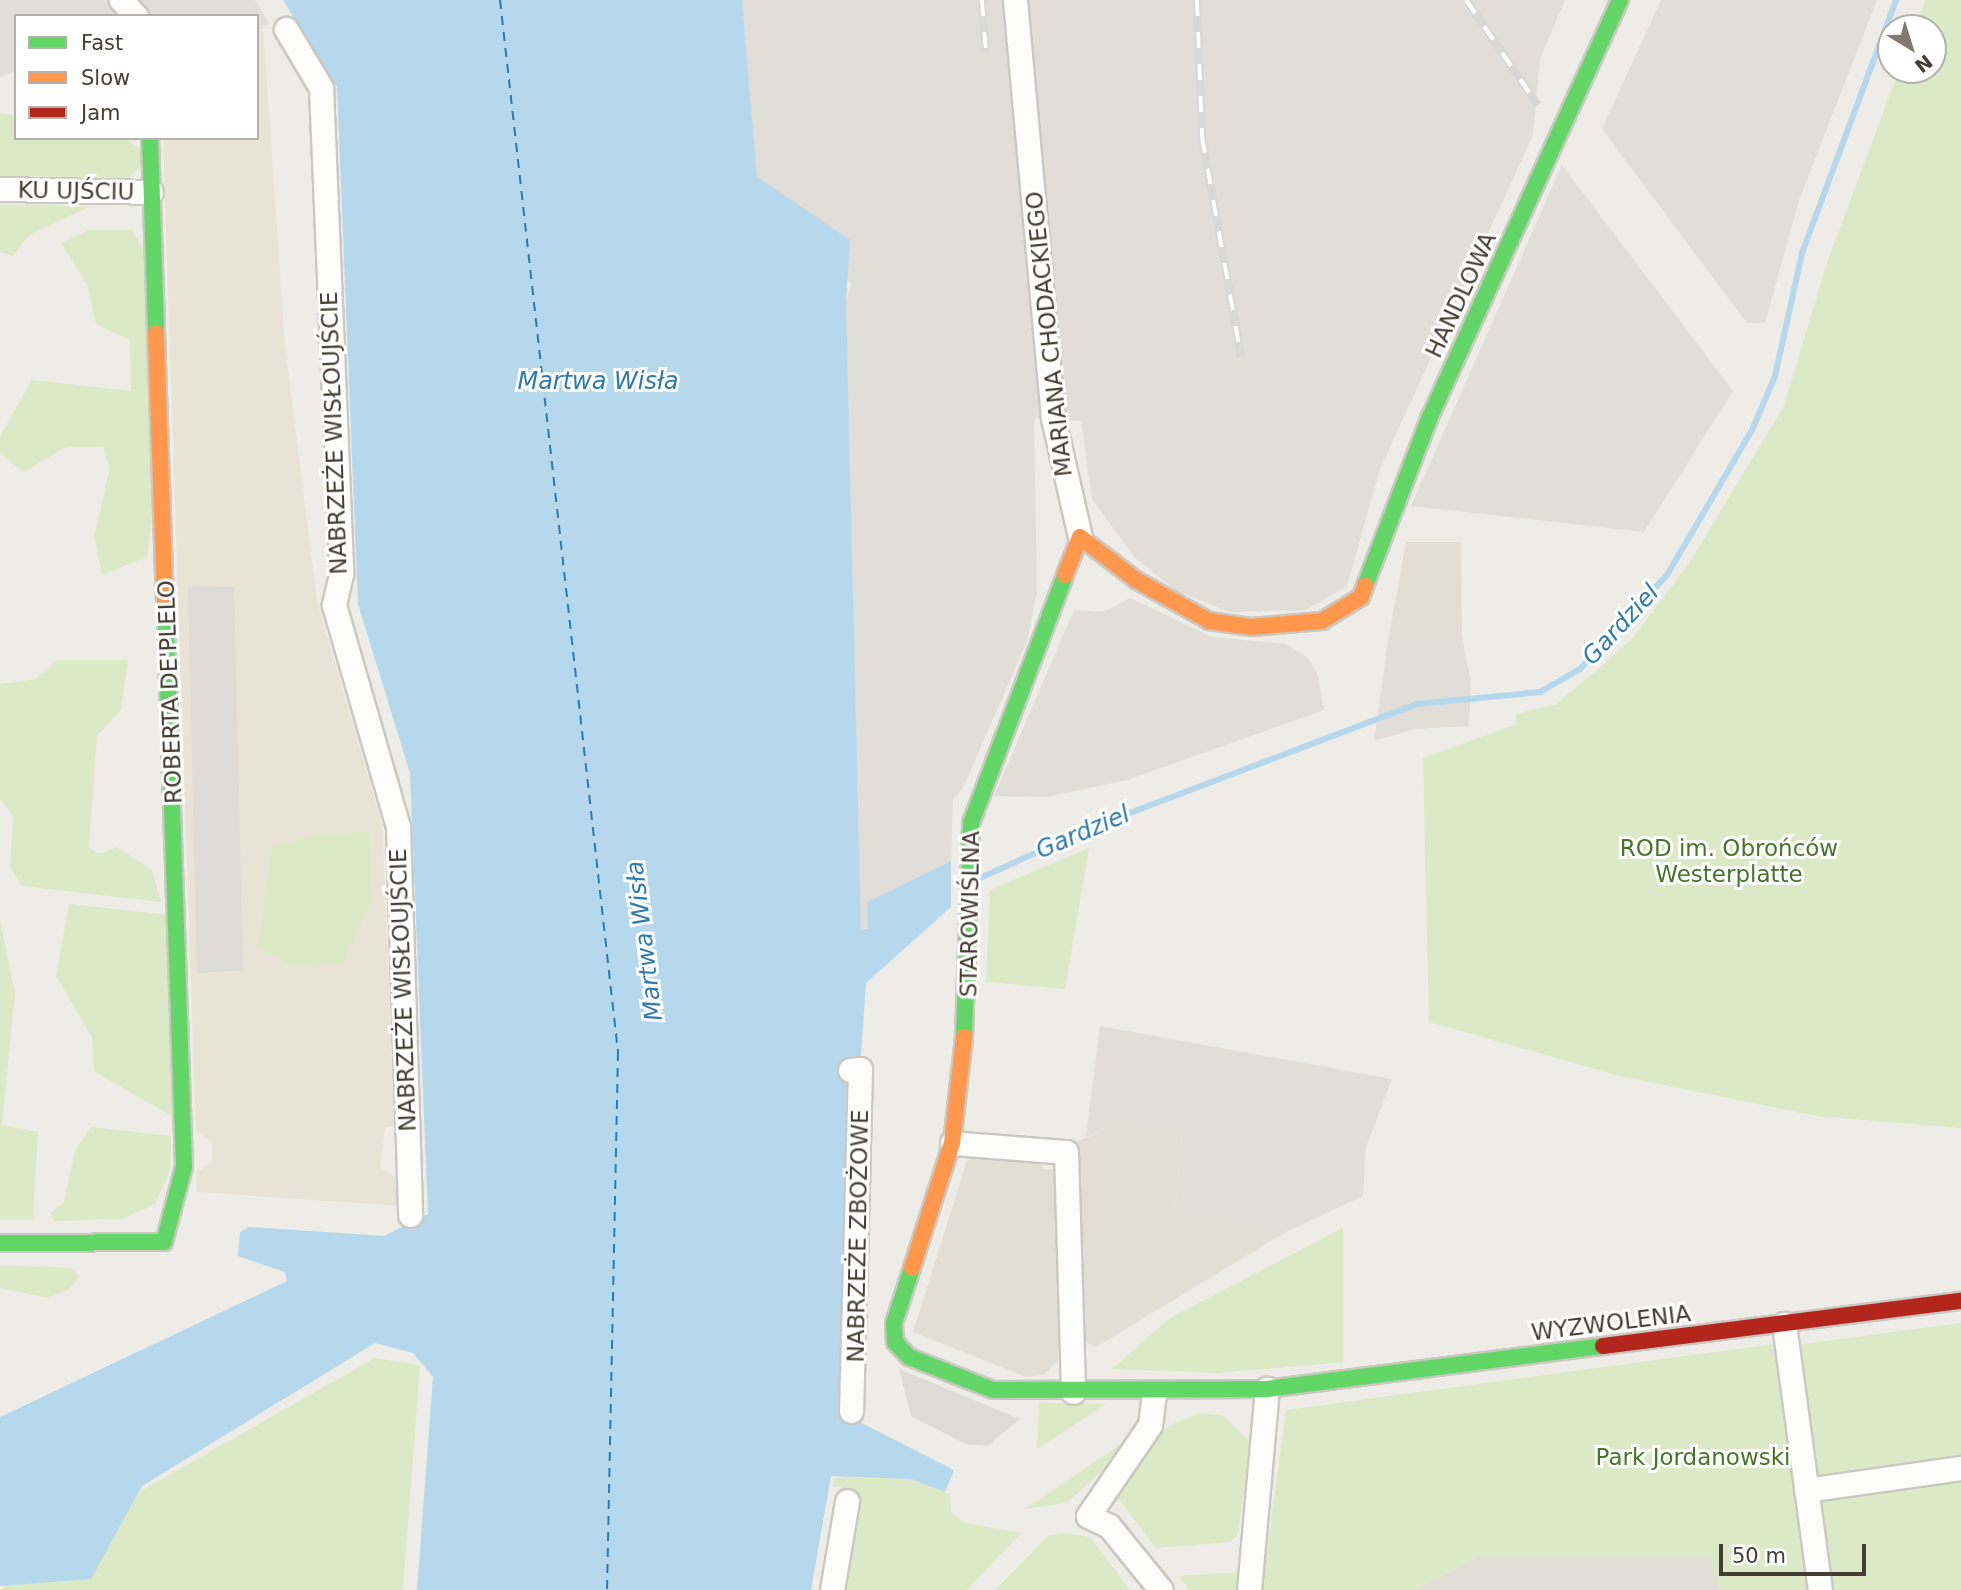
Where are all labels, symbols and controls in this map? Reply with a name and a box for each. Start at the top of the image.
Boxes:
legend [14,14,259,140]
north arrow [1877,14,1947,84]
text: Fast [81,31,123,55]
text: N [1911,50,1937,78]
text: Slow [81,66,130,90]
text: Jam [81,101,121,125]
street label: KU UJŚCIU [18,176,134,206]
street label: MARIANA CHODACKIEGO [1020,190,1078,478]
street label: HANDLOWA [1420,228,1502,362]
street label: NABRZEŻE WISŁOUJŚCIE [315,291,353,575]
water label: Martwa Wisła [517,368,679,396]
water label: Gardziel [1577,579,1665,671]
street label: ROBERTA DE'PLELO [152,580,188,804]
water label: Gardziel [1032,800,1134,866]
street label: STAROWIŚLNA [955,830,985,998]
park label: ROD im. Obrońców Westerplatte [1620,834,1838,888]
street label: NABRZEŻE WISŁOUJŚCIE [384,848,422,1132]
water label: Martwa Wisła [621,859,669,1023]
street label: NABRZEŻE ZBOŻOWE [842,1109,874,1363]
street label: WYZWOLENIA [1530,1300,1692,1346]
park label: Park Jordanowski [1596,1443,1790,1471]
scale bar [1723,1530,1870,1574]
text: 50 m [1732,1544,1786,1568]

